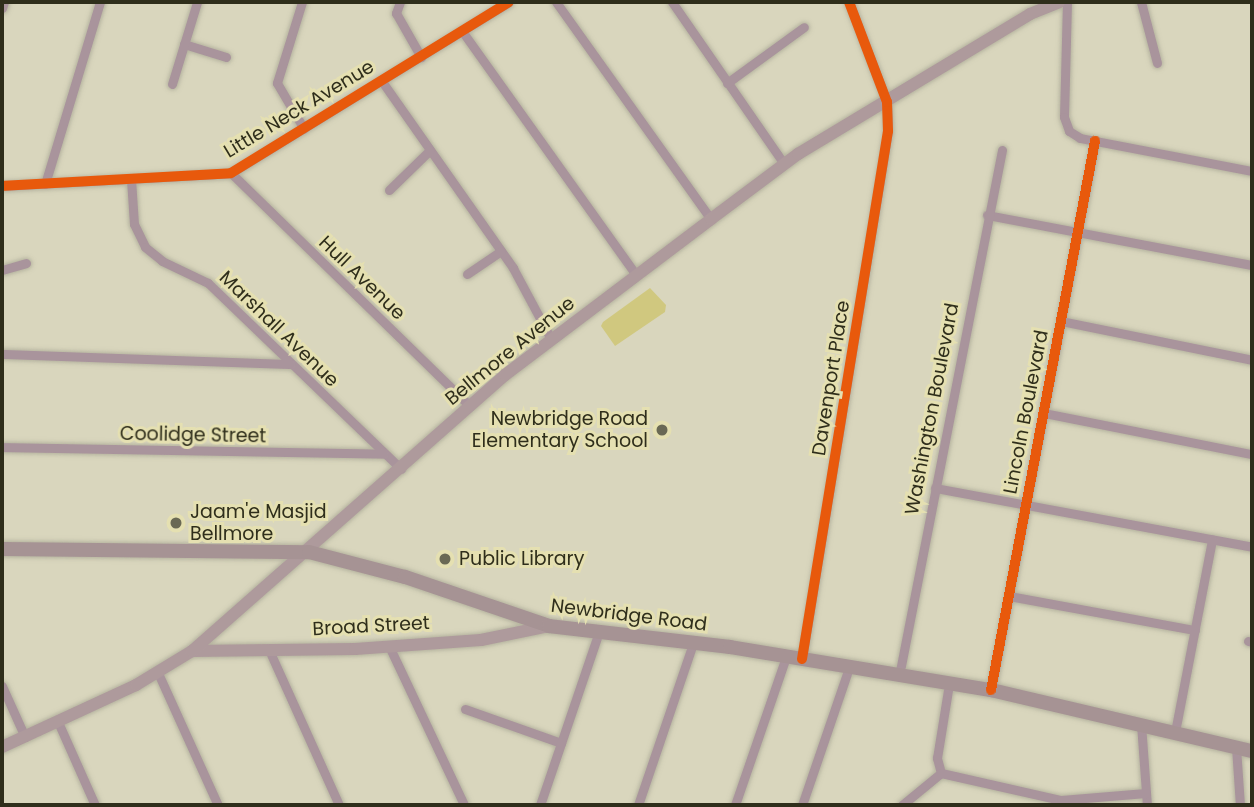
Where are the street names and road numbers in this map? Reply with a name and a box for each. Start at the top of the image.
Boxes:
street label: Little Neck Avenue [220,55,378,163]
street label: Hull Avenue [314,231,410,325]
street label: Marshall Avenue [215,266,343,392]
street label: Bellmore Avenue [441,292,579,410]
street label: Davenport Place [807,299,855,457]
street label: Washington Boulevard [900,301,964,517]
street label: Lincoln Boulevard [999,328,1053,496]
street label: Coolidge Street [120,422,266,448]
street label: Newbridge Road [550,594,708,636]
street label: Broad Street [312,612,430,640]

